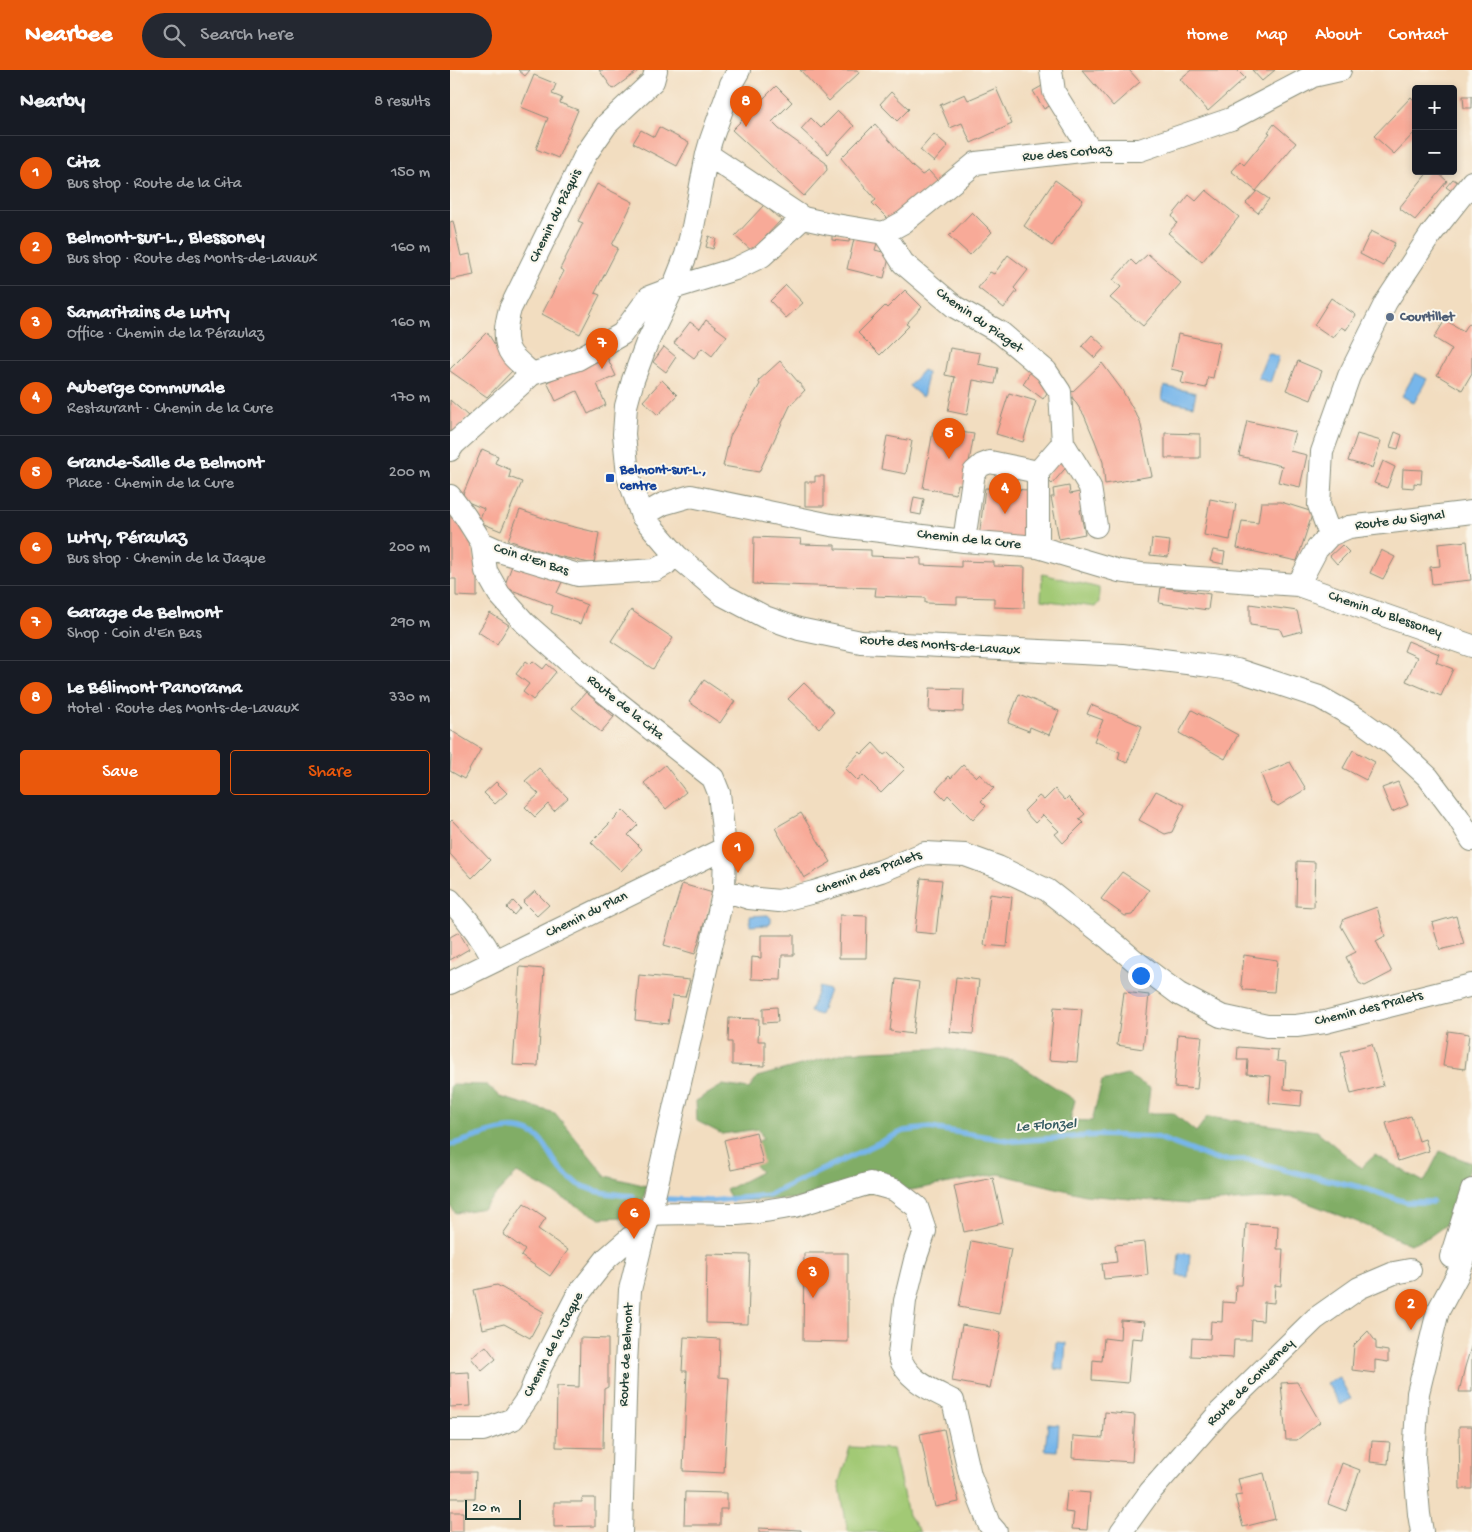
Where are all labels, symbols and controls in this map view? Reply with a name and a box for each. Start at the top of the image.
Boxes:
search box [142,13,492,58]
text: Nearbee [25,21,112,50]
icon: search [160,21,188,49]
text: Search here [200,24,294,47]
text: Home [1186,25,1228,46]
text: Map [1256,25,1287,46]
text: About [1315,25,1361,46]
text: Contact [1389,25,1447,46]
map controls [1412,85,1457,175]
button: + [1412,85,1457,130]
pin: 8 [730,86,762,127]
text: Nearby [20,90,85,115]
text: 8 results [374,93,430,112]
button: − [1412,130,1457,175]
street label: Rue des Corbaz [1022,142,1113,166]
text: Cita [67,152,100,175]
text: 1 [33,164,39,183]
text: 150 m [391,164,430,183]
street label: Chemin du Pâquis [526,166,586,266]
text: Bus stop · Route de la Cita [67,175,242,194]
text: Belmont-sur-L., Blessoney [67,227,265,250]
text: 2 [32,239,40,258]
text: 160 m [391,239,430,258]
text: Bus stop · Route des Monts-de-Lavaux [67,250,317,269]
street label: Chemin du Piaget [932,285,1027,358]
text: Samaritains de Lutry [67,302,229,325]
place label: Courtillet [1399,309,1456,326]
marker: Courtillet [1384,311,1396,323]
text: 3 [32,314,40,333]
text: 160 m [391,314,430,333]
text: Office · Chemin de la Péraulaz [67,325,264,344]
pin: 7 [586,328,618,369]
text: Auberge communale [67,377,225,400]
text: 4 [32,389,40,408]
text: 170 m [391,389,430,408]
text: Restaurant · Chemin de la Cure [67,400,273,419]
pin: 5 [933,418,965,459]
text: Grande-Salle de Belmont [67,452,264,475]
place label: Belmont-sur-L., centre [619,462,706,495]
text: 5 [32,464,40,483]
text: 200 m [389,464,430,483]
marker: Belmont-sur-L., centre [604,472,616,484]
pin: 4 [989,473,1021,514]
text: Place · Chemin de la Cure [67,475,234,494]
street label: Route du Signal [1354,507,1446,535]
street label: Chemin de la Cure [916,526,1023,554]
text: Lutry, Péraulaz [67,527,187,550]
text: 6 [32,539,40,558]
text: 200 m [389,539,430,558]
street label: Coin d'En Bas [491,540,572,580]
text: Bus stop · Chemin de la Jaque [67,550,266,569]
street label: Chemin du Blessoney [1326,588,1444,642]
text: Garage de Belmont [67,602,221,625]
text: 7 [32,614,40,633]
text: 290 m [390,614,430,633]
text: Shop · Coin d'En Bas [67,625,201,644]
street label: Route des Monts-de-Lavaux [859,632,1021,660]
street label: Route de la Cita [583,672,668,745]
text: Le Bélimont Panorama [67,677,242,700]
text: 8 [32,689,40,708]
text: 330 m [389,689,430,708]
text: Hotel · Route des Monts-de-Lavaux [67,700,299,719]
button: Save [20,750,220,795]
button: Share [230,750,430,795]
pin: 1 [722,832,754,873]
street label: Chemin des Pralets [814,847,925,899]
street label: Chemin du Plan [543,888,631,942]
your location [1128,963,1154,989]
street label: Chemin des Pralets [1313,987,1426,1031]
water label: Le Flonzel [1015,1115,1078,1137]
pin: 6 [618,1198,650,1239]
pin: 3 [797,1257,829,1298]
street label: Chemin de la Jaque [520,1289,588,1400]
pin: 2 [1395,1289,1427,1330]
street label: Route de Belmont [616,1302,638,1407]
street label: Route de Converney [1204,1336,1298,1430]
scale bar [465,1497,521,1520]
text: 20 m [472,1500,500,1517]

